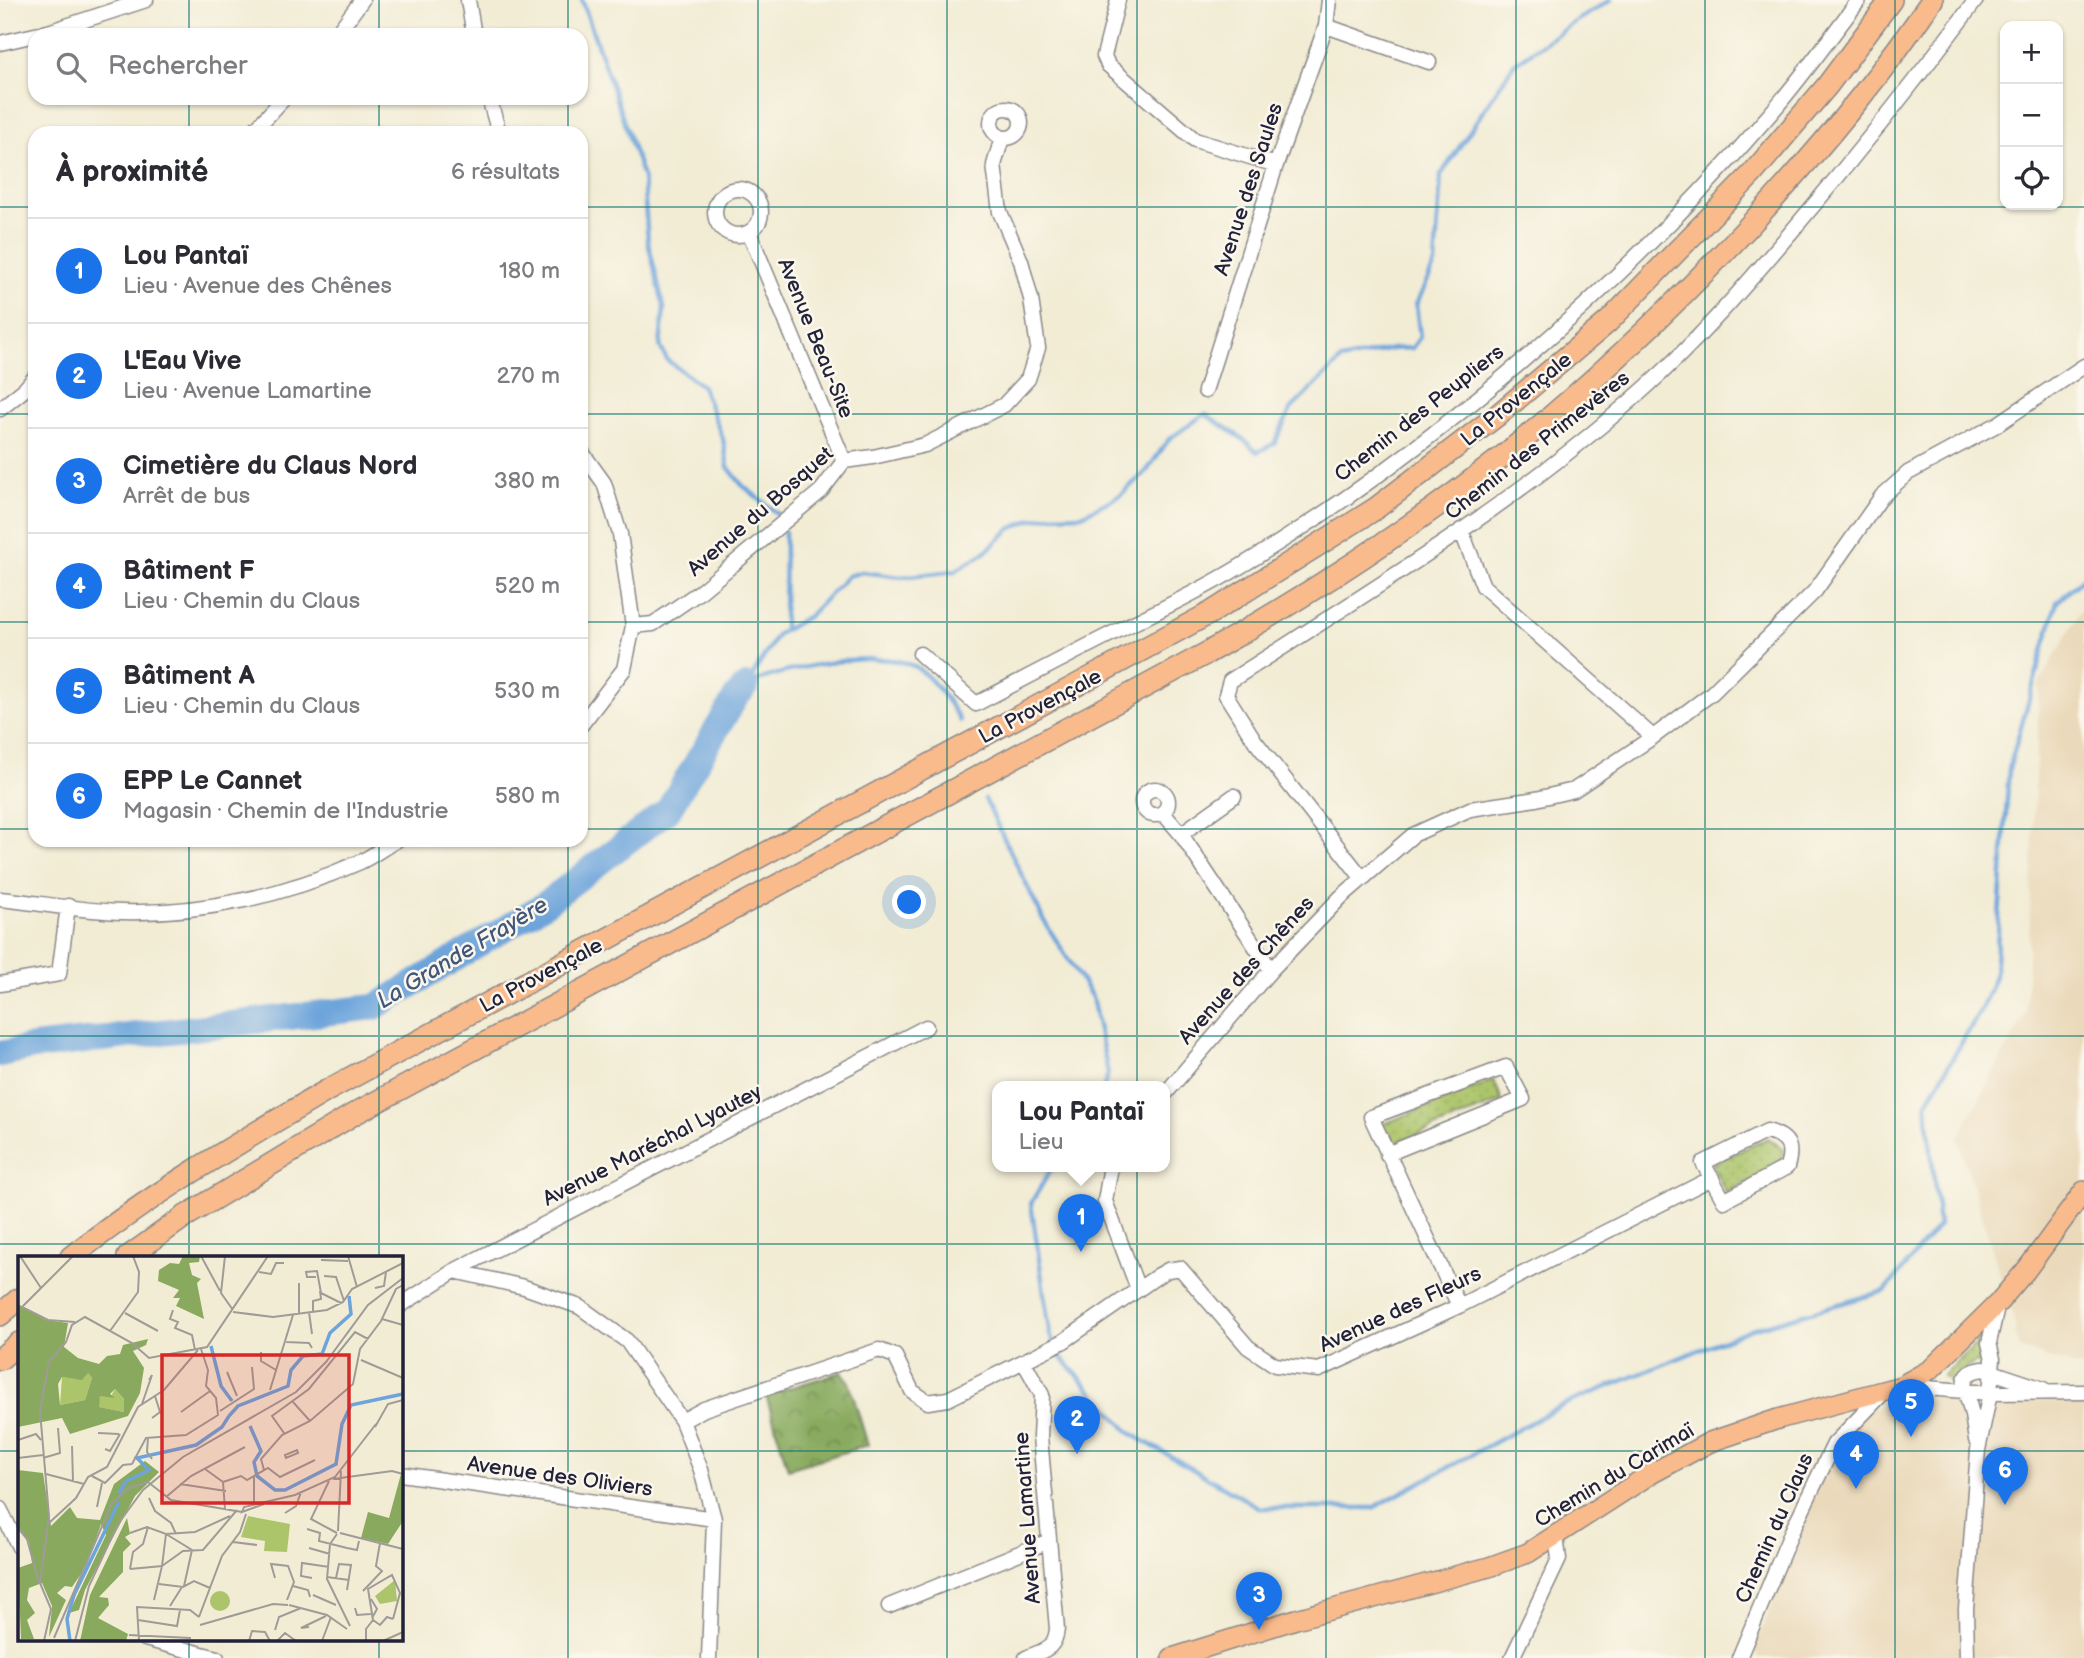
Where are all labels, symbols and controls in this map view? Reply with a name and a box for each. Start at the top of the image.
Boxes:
map controls [2000,21,2063,210]
button: + [2000,21,2063,84]
search box [28,28,588,105]
icon: search [52,48,90,86]
text: Rechercher [108,51,247,82]
button: − [2000,84,2063,147]
street label: Avenue des Saules [1209,100,1288,279]
button: locate [2000,147,2063,210]
text: À proximité [56,154,208,190]
text: 6 résultats [451,158,560,186]
text: Lou Pantaï [123,241,248,272]
street label: Avenue Beau-Site [772,255,859,422]
text: 1 [74,257,84,285]
text: 180 m [499,257,560,285]
text: Lieu · Avenue des Chênes [123,272,392,300]
street label: Chemin des Peupliers [1330,339,1509,487]
text: L'Eau Vive [123,346,241,377]
street label: La Provençale [1456,347,1577,452]
text: 2 [72,362,86,390]
text: 270 m [496,362,560,390]
street label: Chemin des Primevères [1440,366,1635,525]
text: Lieu · Avenue Lamartine [123,377,372,405]
street label: Avenue du Bosquet [682,441,839,582]
text: Cimetière du Claus Nord [123,451,417,482]
text: 3 [72,467,86,495]
text: 380 m [494,467,560,495]
text: Arrêt de bus [123,482,250,510]
text: Bâtiment F [123,556,254,587]
text: 4 [72,572,86,600]
text: 520 m [494,572,560,600]
text: Lieu · Chemin du Claus [123,587,360,615]
text: Bâtiment A [123,661,255,692]
street label: La Provençale [975,664,1106,749]
text: 5 [72,677,86,705]
text: 530 m [494,677,560,705]
text: Lieu · Chemin du Claus [123,692,360,720]
text: EPP Le Cannet [123,766,302,797]
text: 6 [72,782,86,810]
text: 580 m [495,782,560,810]
text: Magasin · Chemin de l'Industrie [123,797,448,825]
your location [892,885,926,919]
water label: La Grande Frayère [372,891,553,1015]
street label: Avenue des Chênes [1173,891,1319,1050]
street label: La Provençale [476,933,607,1018]
street label: Avenue Maréchal Lyautey [539,1079,766,1212]
popup [992,1081,1170,1172]
text: Lou Pantaï [1018,1097,1144,1128]
text: Lieu [1018,1128,1063,1156]
pin: 1 [1058,1194,1104,1252]
inset map [18,1256,402,1640]
street label: Avenue des Fleurs [1315,1261,1485,1358]
pin: 5 [1888,1379,1934,1437]
pin: 2 [1054,1396,1100,1454]
street label: Chemin du Carimaï [1530,1417,1700,1533]
street label: Avenue Lamartine [1009,1431,1046,1605]
pin: 4 [1833,1431,1879,1489]
pin: 6 [1982,1447,2028,1505]
street label: Chemin du Claus [1730,1449,1819,1607]
street label: Avenue des Oliviers [466,1451,654,1502]
pin: 3 [1236,1572,1282,1630]

